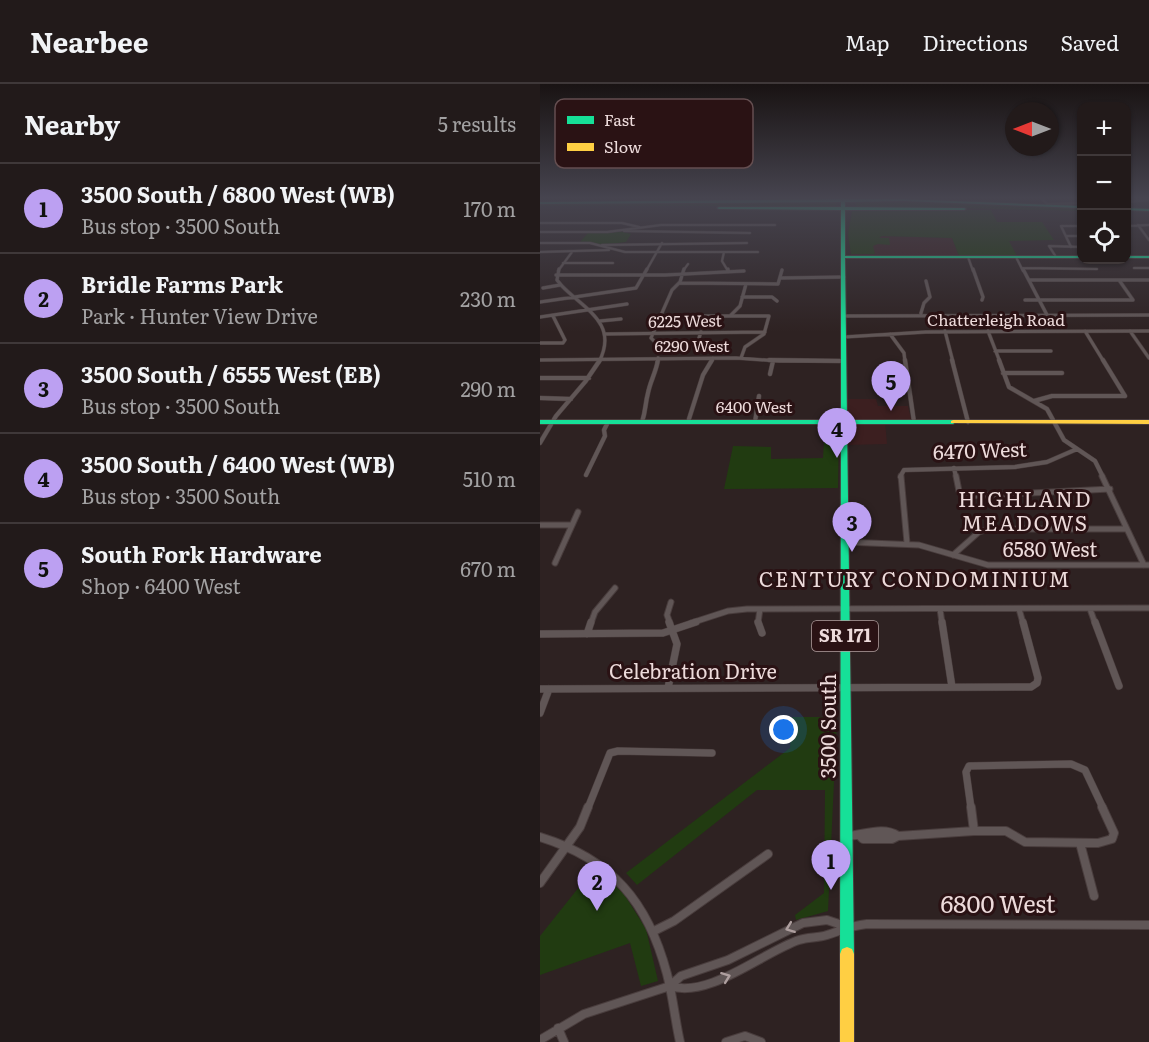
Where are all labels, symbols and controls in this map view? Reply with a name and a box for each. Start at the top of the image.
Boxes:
text: Nearbee [30,20,149,62]
text: Map [845,26,890,57]
text: Directions [923,26,1028,57]
text: Saved [1061,26,1119,57]
legend [555,99,753,168]
north arrow [1005,102,1059,156]
map controls [1077,102,1131,264]
button: + [1077,102,1131,156]
text: Nearby [24,104,120,143]
text: Fast [604,107,636,131]
text: 5 results [438,108,516,138]
text: Slow [604,134,642,158]
button: − [1077,156,1131,210]
text: 3500 South / 6800 West (WB) [81,177,395,210]
text: 1 [39,193,48,223]
text: 170 m [463,193,516,223]
text: Bus stop · 3500 South [81,210,280,240]
button: locate [1077,210,1131,264]
text: Bridle Farms Park [81,267,283,300]
text: 2 [38,283,49,313]
text: 230 m [460,283,516,313]
text: Park · Hunter View Drive [81,300,318,330]
street label: 6225 West [648,307,723,333]
street label: Chatterleigh Road [927,307,1065,331]
street label: 6290 West [654,333,730,357]
text: 3500 South / 6555 West (EB) [81,357,381,390]
pin: 5 [872,362,910,411]
text: 3 [38,373,49,403]
text: 290 m [460,373,516,403]
text: Bus stop · 3500 South [81,390,280,420]
street label: 6400 West [716,394,793,418]
pin: 4 [818,408,856,458]
street label: 6470 West [933,432,1027,466]
text: 3500 South / 6400 West (WB) [81,447,395,480]
text: 4 [37,463,50,493]
text: 510 m [463,463,516,493]
text: Bus stop · 3500 South [81,480,280,510]
district label: HIGHLAND MEADOWS [958,482,1092,537]
pin: 3 [832,502,872,552]
street label: 6580 West [1003,533,1097,563]
text: South Fork Hardware [81,537,322,570]
text: 5 [38,553,49,583]
text: 670 m [460,553,516,583]
district label: CENTURY CONDOMINIUM [759,562,1071,593]
text: Shop · 6400 West [81,570,241,600]
road number: SR 171 [812,621,878,651]
street label: Celebration Drive [609,655,777,685]
street label: 3500 South [812,673,842,779]
your location [769,715,798,744]
pin: 1 [812,840,850,890]
pin: 2 [578,862,616,911]
street label: 6800 West [940,885,1056,920]
one-way arrow [785,921,796,933]
one-way arrow [719,972,730,984]

